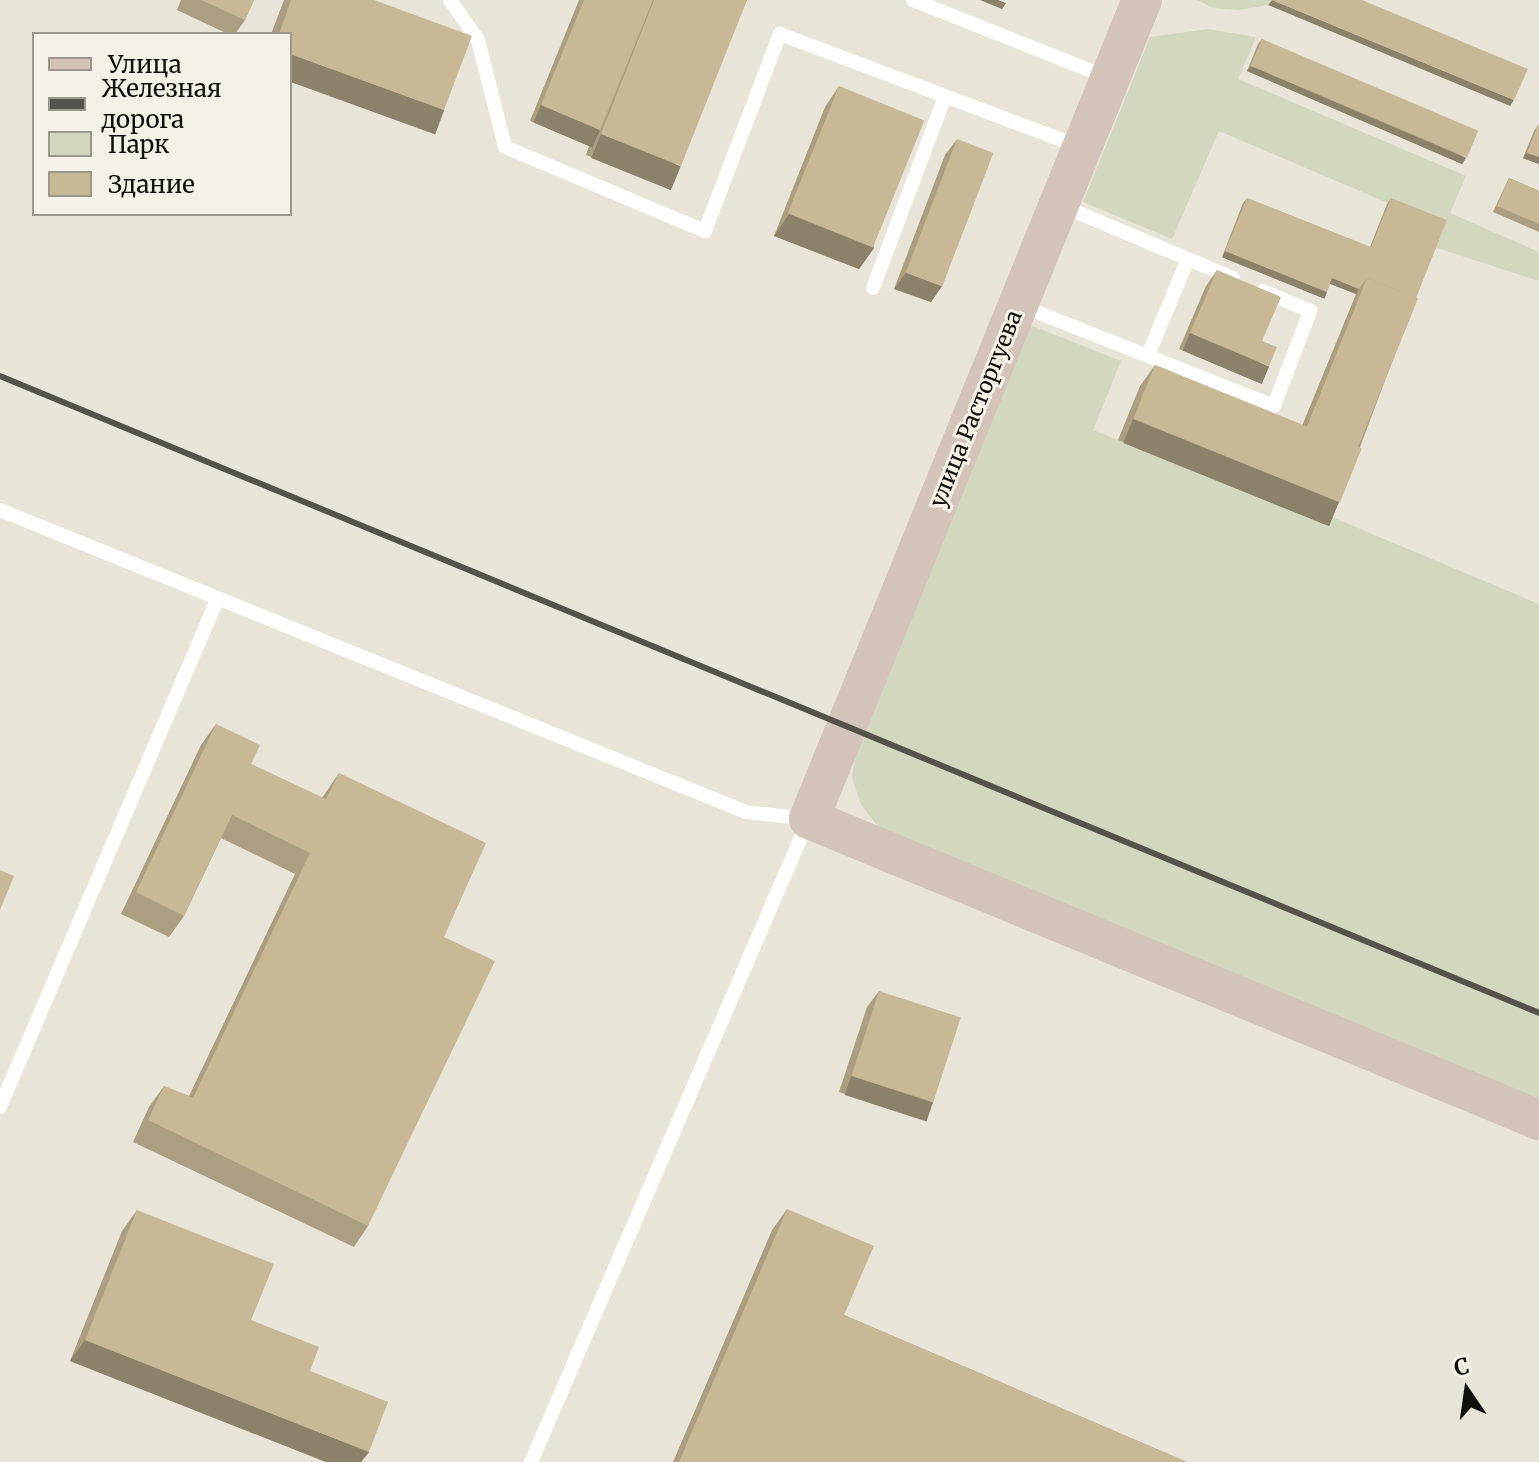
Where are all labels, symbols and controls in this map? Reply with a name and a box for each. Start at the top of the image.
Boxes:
legend [32,32,292,216]
text: Улица [108,49,182,80]
text: Железная дорога [102,73,221,135]
text: Парк [108,129,169,160]
text: Здание [108,169,195,200]
street label: улица Расторгуева [924,307,1028,511]
north arrow [1427,1350,1507,1430]
text: С [1451,1351,1472,1382]

